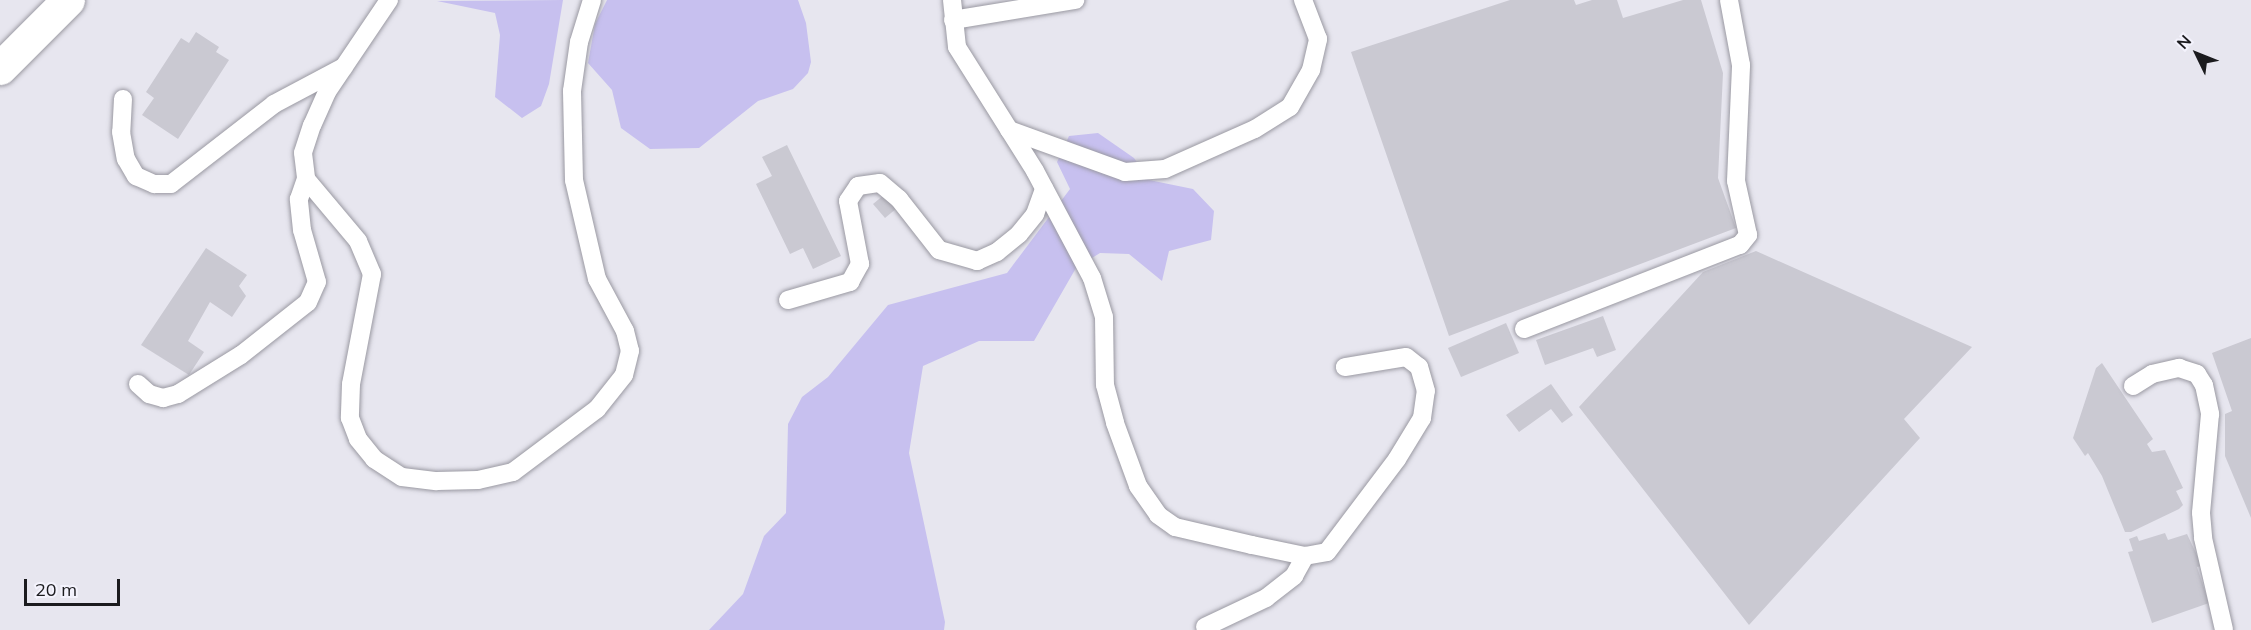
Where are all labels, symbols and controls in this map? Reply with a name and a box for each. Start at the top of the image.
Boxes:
north arrow [2167,24,2227,84]
text: N [2172,30,2195,53]
scale bar [27,567,123,605]
text: 20 m [35,578,77,601]

